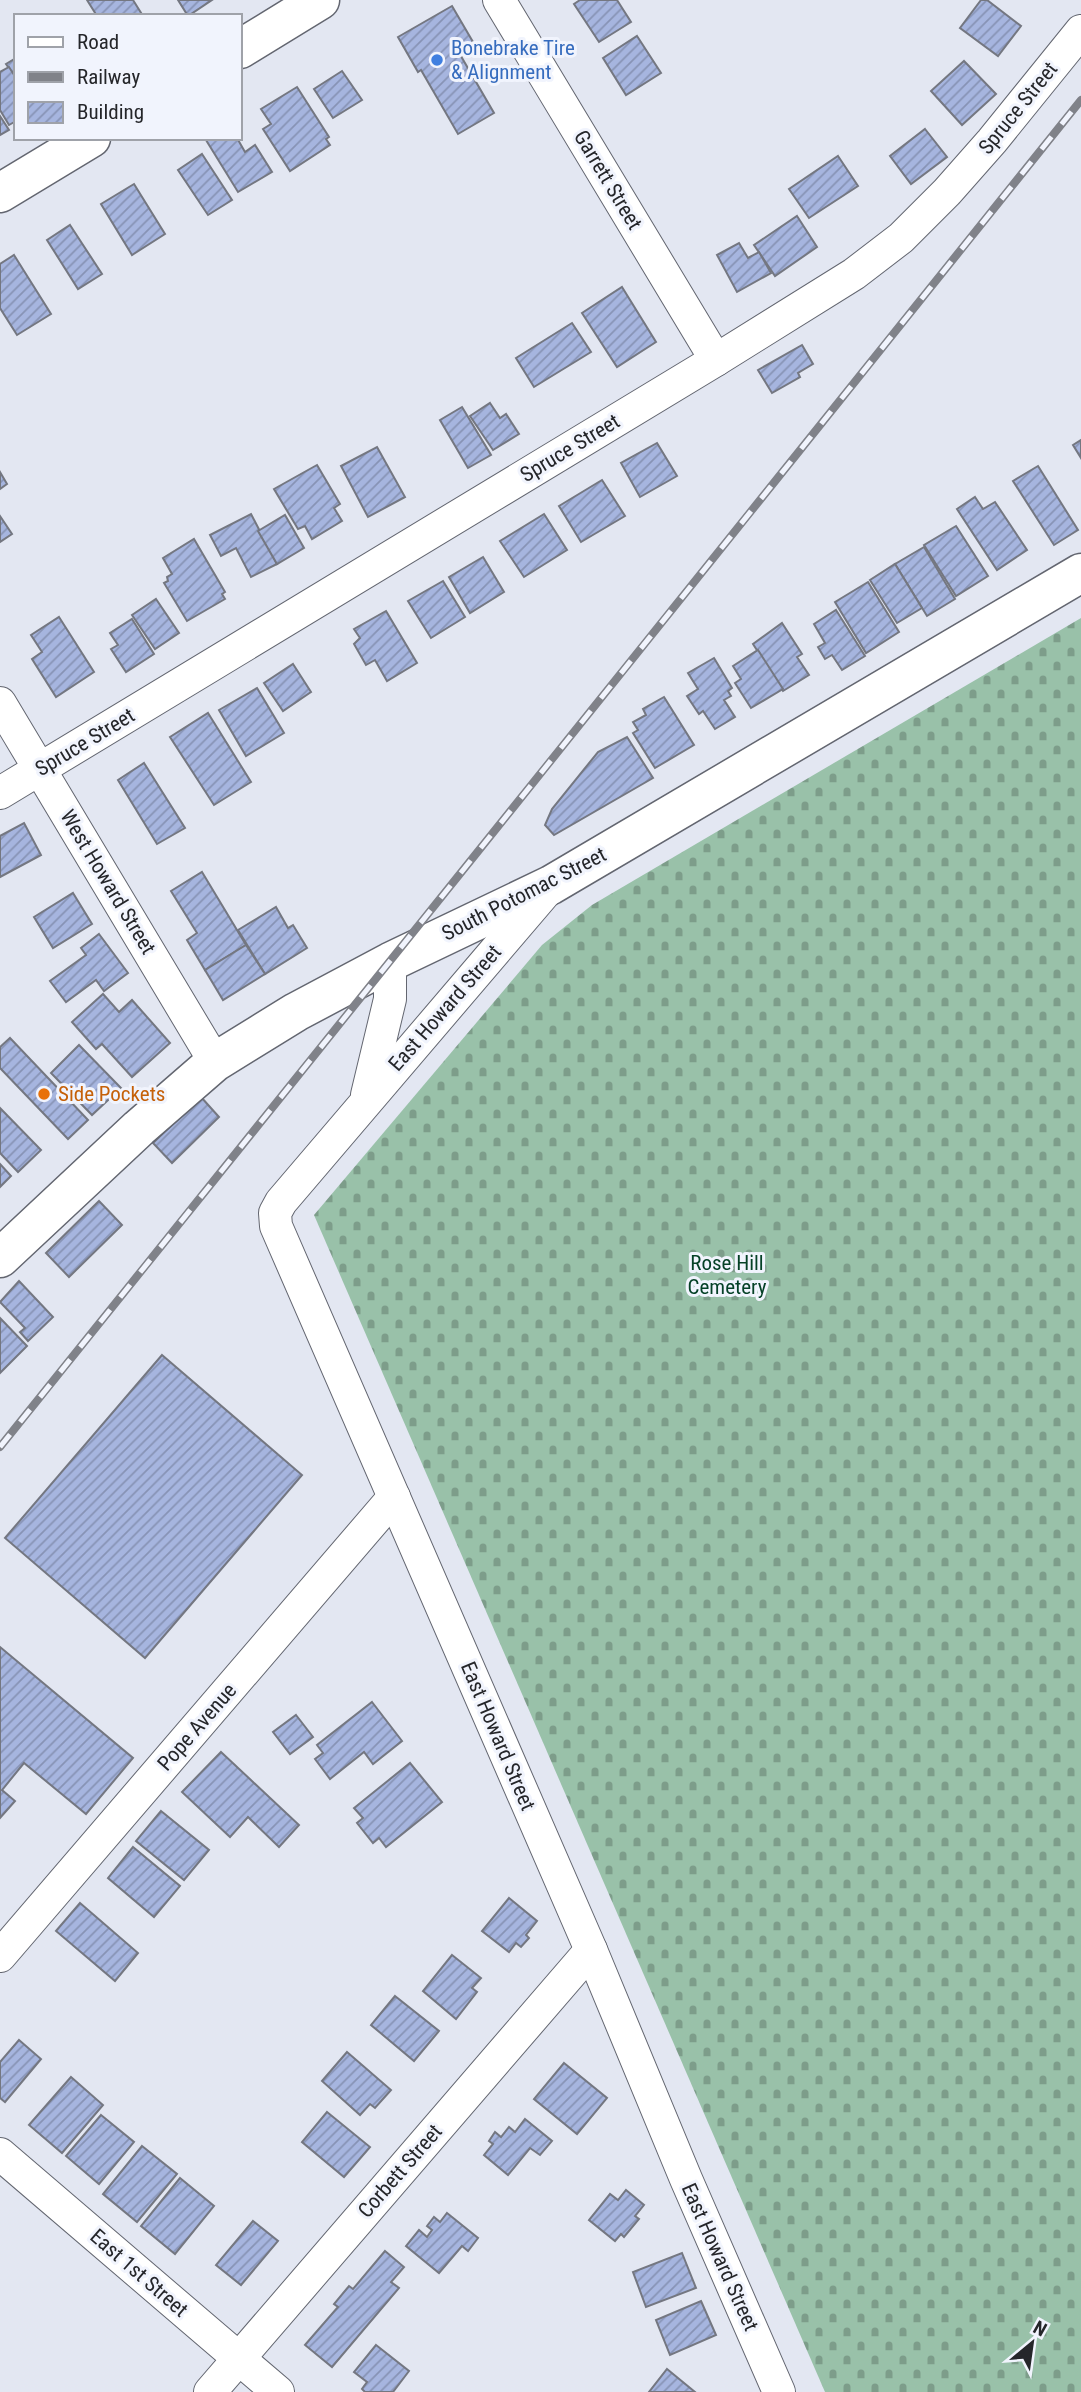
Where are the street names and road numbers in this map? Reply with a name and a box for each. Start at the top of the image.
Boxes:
street label: Spruce Street [974,57,1062,159]
street label: Garrett Street [569,126,647,234]
street label: Spruce Street [516,409,624,487]
street label: Spruce Street [31,703,139,781]
street label: West Howard Street [55,806,161,958]
street label: South Potomac Street [438,842,610,946]
street label: East Howard Street [384,940,506,1076]
street label: East Howard Street [456,1658,540,1814]
street label: Pope Avenue [153,1678,241,1775]
street label: Corbett Street [353,2120,447,2222]
street label: East Howard Street [677,2179,763,2335]
street label: East 1st Street [85,2224,193,2322]

